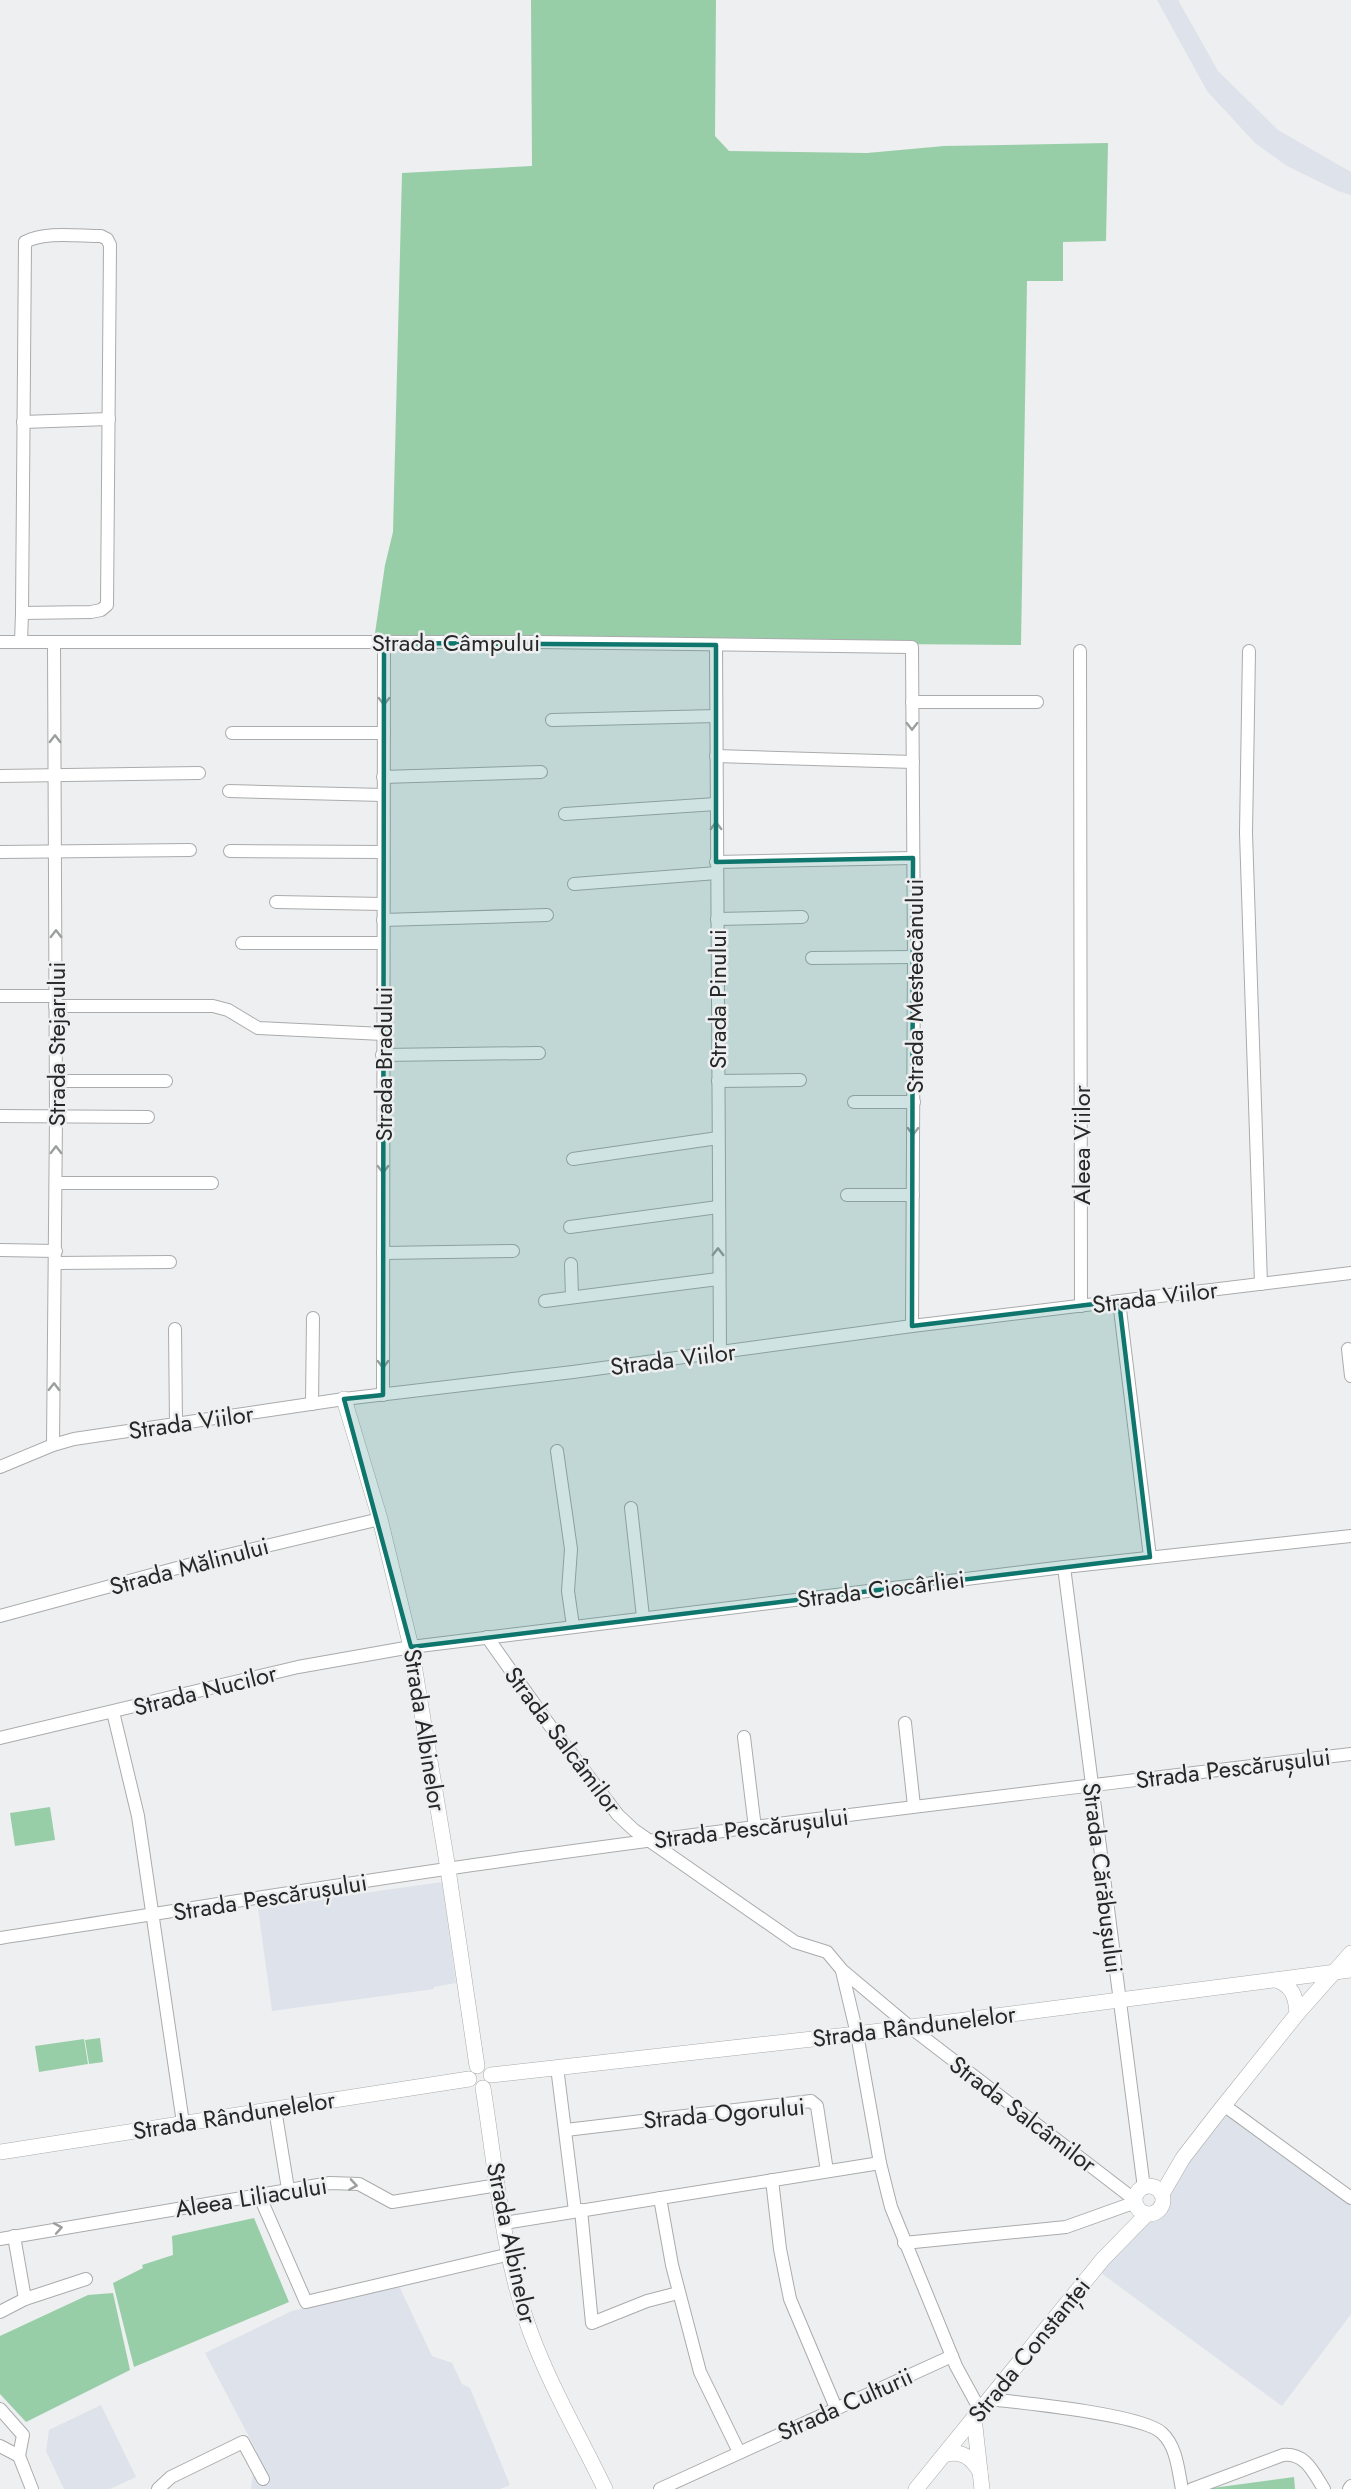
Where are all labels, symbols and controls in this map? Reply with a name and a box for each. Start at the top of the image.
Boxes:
street label: Strada Câmpului [372,625,540,660]
one-way arrow [378,697,390,706]
one-way arrow [906,722,918,731]
one-way arrow [49,734,61,743]
one-way arrow [710,821,722,830]
street label: Strada Mesteacănului [897,879,932,1093]
one-way arrow [50,929,62,938]
street label: Strada Pinului [700,929,735,1069]
street label: Strada Stejarului [39,961,74,1127]
street label: Strada Bradului [366,987,401,1141]
street label: Aleea Viilor [1064,1084,1099,1205]
one-way arrow [907,1127,919,1136]
one-way arrow [50,1145,62,1154]
one-way arrow [377,1165,389,1174]
one-way arrow [712,1247,724,1256]
street label: Strada Viilor [1090,1272,1221,1322]
street label: Strada Viilor [608,1334,739,1384]
one-way arrow [377,1360,389,1369]
one-way arrow [48,1382,60,1391]
street label: Strada Viilor [126,1396,257,1448]
street label: Strada Mălinului [105,1528,273,1604]
street label: Strada Ciocârliei [795,1561,967,1617]
street label: Strada Albinelor [395,1646,455,1815]
street label: Strada Nucilor [130,1655,281,1725]
street label: Strada Salcâmilor [496,1659,630,1822]
street label: Strada Pescărușului [1134,1739,1332,1797]
street label: Strada Cărăbușului [1074,1781,1132,1975]
street label: Strada Pescărușului [652,1799,850,1857]
street label: Strada Pescărușului [170,1864,370,1930]
street label: Strada Rândunelelor [810,1996,1019,2056]
street label: Strada Salcâmilor [942,2047,1105,2181]
street label: Strada Rândunelelor [130,2082,339,2148]
street label: Strada Ogorului [642,2089,806,2137]
street label: Strada Albinelor [478,2159,546,2328]
street label: Aleea Liliacului [172,2168,330,2226]
one-way arrow [349,2178,358,2190]
one-way arrow [53,2223,62,2235]
street label: Strada Constanței [960,2270,1098,2430]
street label: Strada Culturii [772,2359,918,2449]

